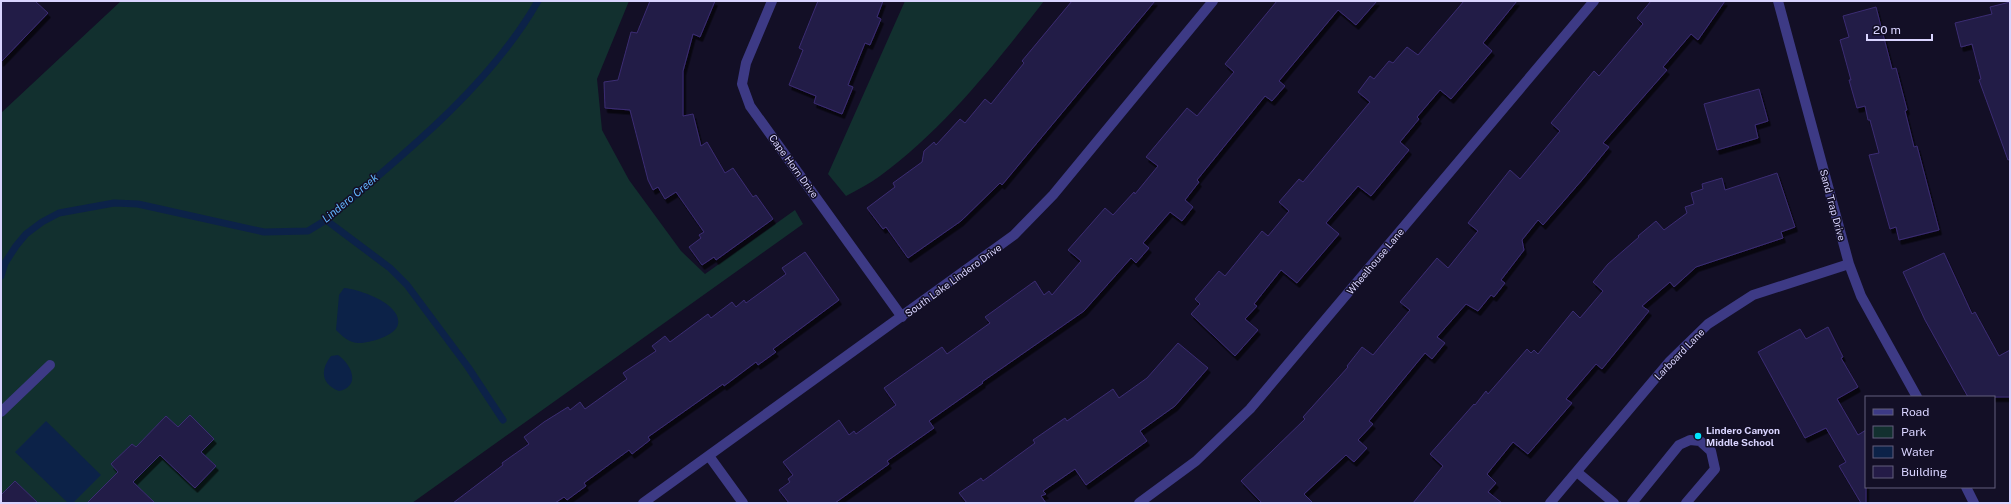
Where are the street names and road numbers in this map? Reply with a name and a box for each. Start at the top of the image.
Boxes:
street label: Cape Horn Drive [767,132,821,200]
street label: Sand Trap Drive [1818,168,1848,242]
street label: Wheelhouse Lane [1344,225,1406,296]
street label: South Lake Lindero Drive [902,241,1004,319]
street label: Larboard Lane [1651,326,1707,382]

